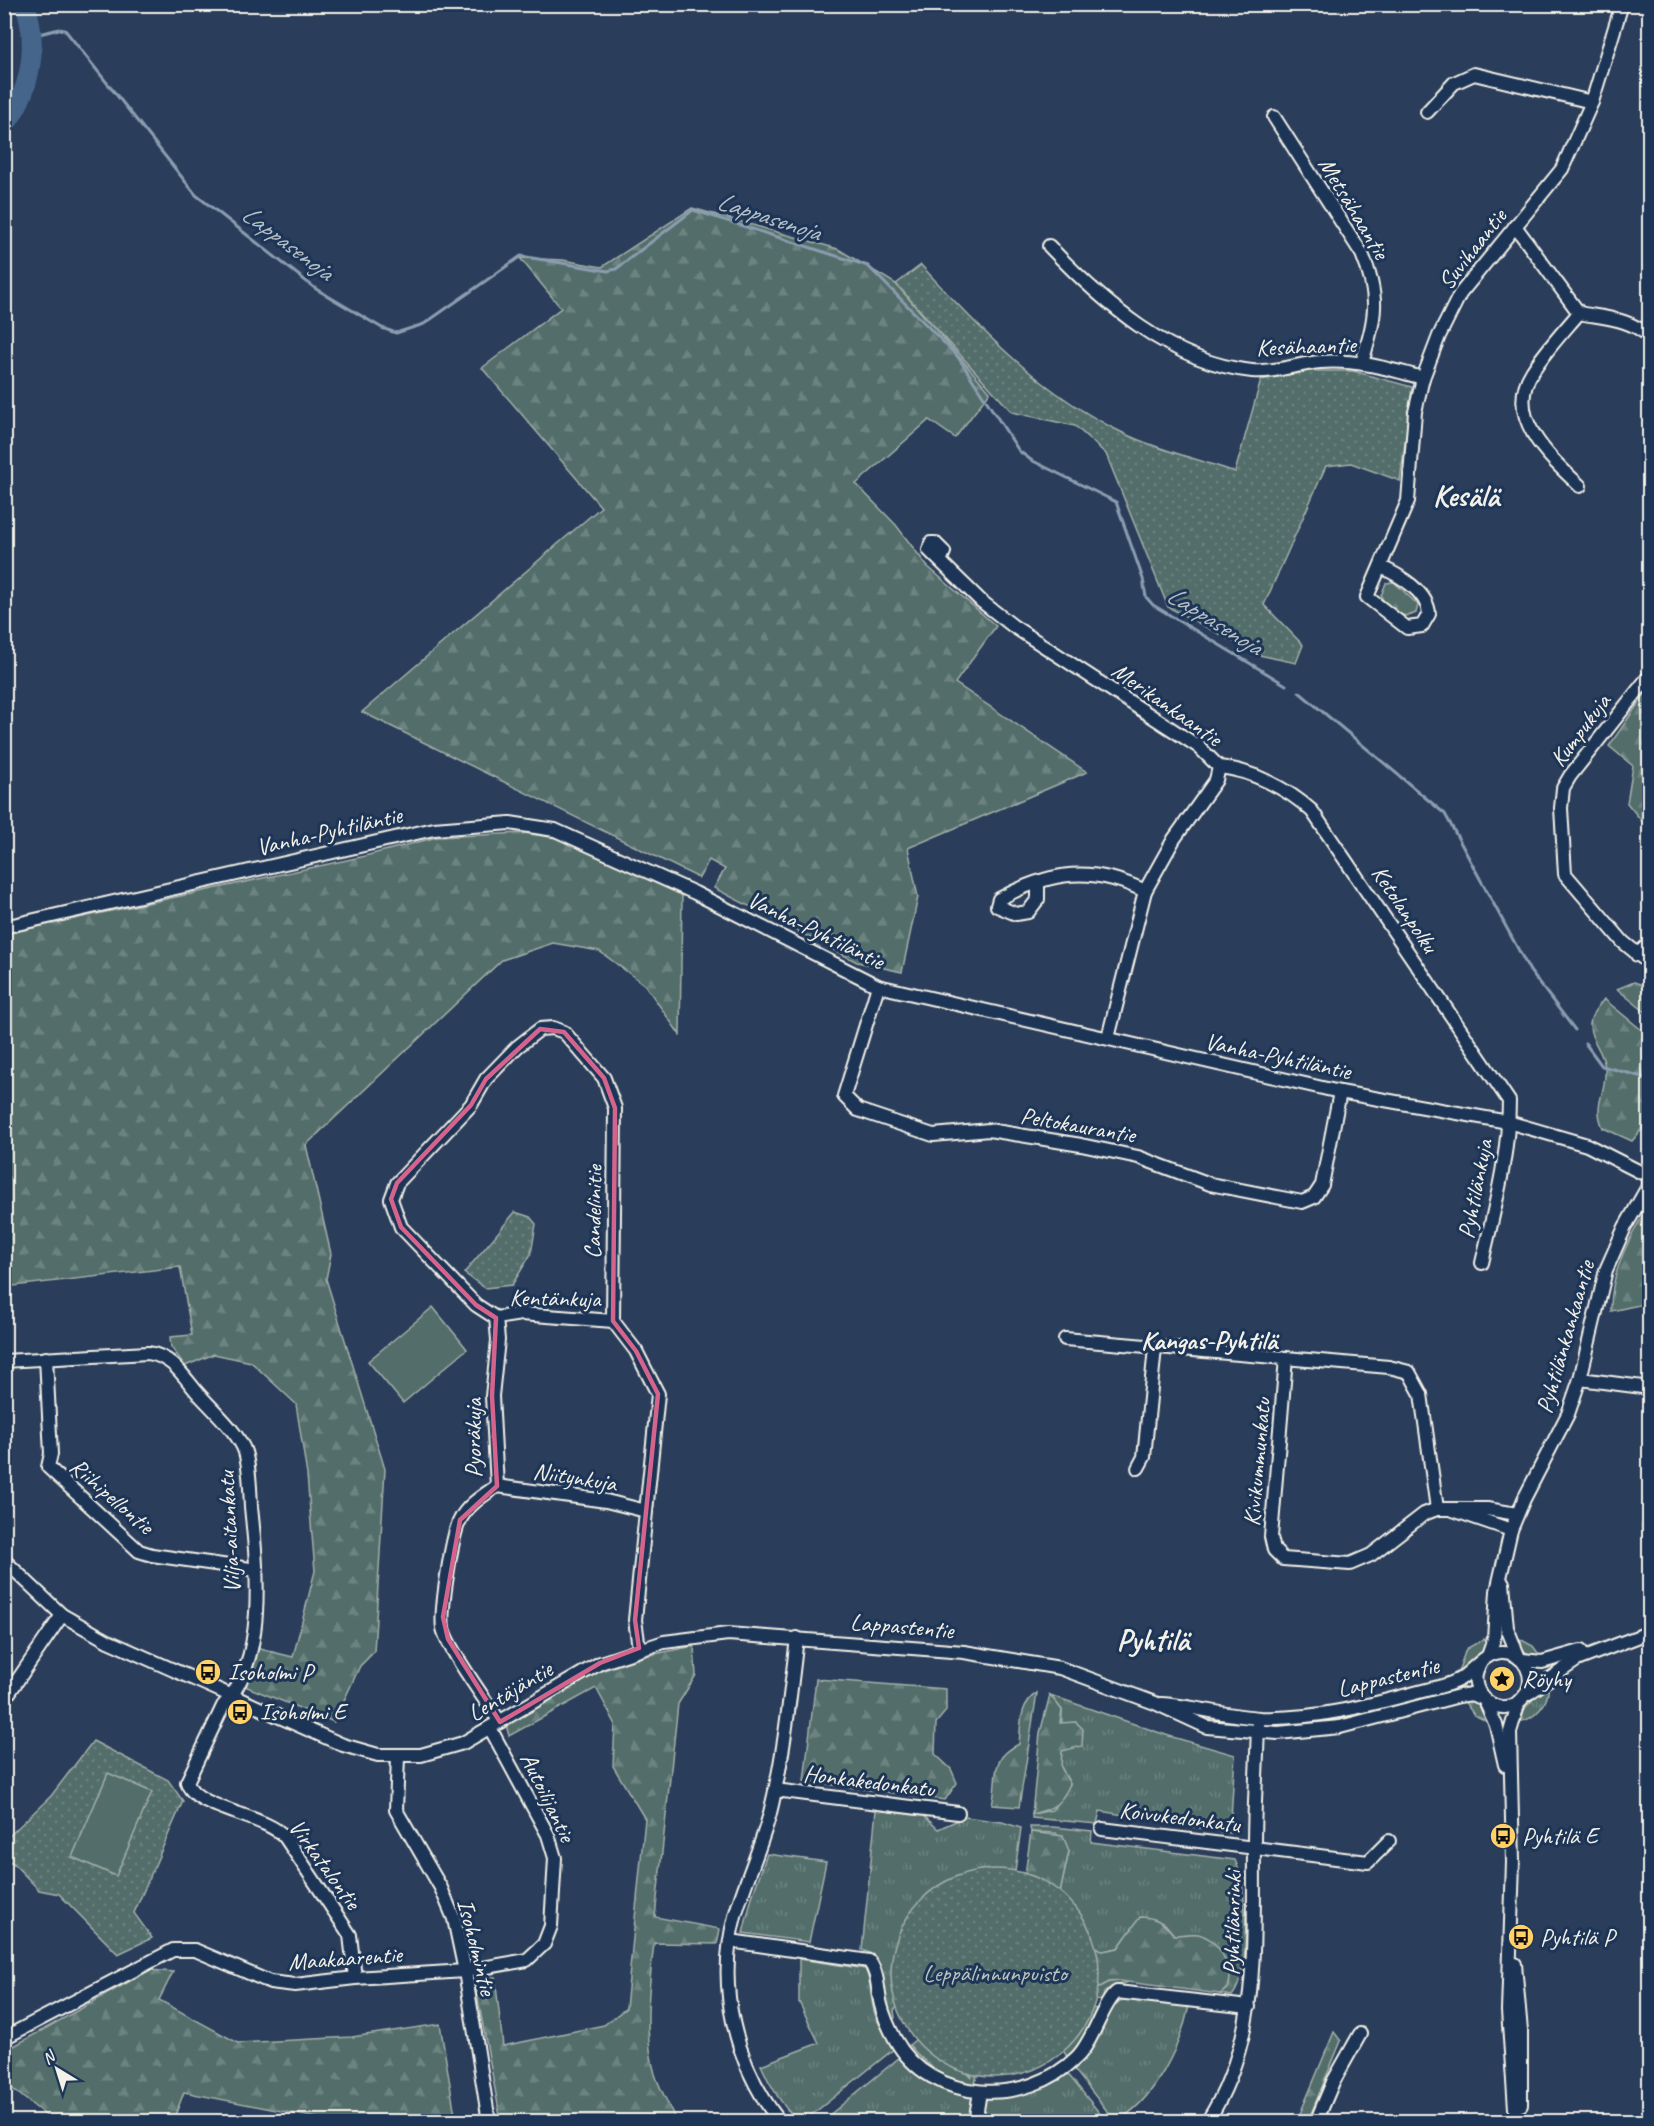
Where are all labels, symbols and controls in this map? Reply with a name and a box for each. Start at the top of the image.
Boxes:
street label: Metsähaantie [1312,151,1397,266]
water label: Lappasenoja [713,184,827,249]
water label: Lappasenoja [235,197,342,289]
street label: Suvihaantie [1431,201,1514,296]
street label: Kesähaantie [1256,329,1359,363]
district label: Kesälä [1433,477,1502,515]
water label: Lappasenoja [1161,578,1271,664]
street label: Merikankaantie [1106,655,1230,754]
street label: Kumpukuja [1543,686,1618,772]
street label: Vanha-Pyhtiläntie [253,799,407,862]
street label: Ketolanpolku [1365,860,1446,960]
street label: Vanha-Pyhtiläntie [743,884,891,977]
street label: Vanha-Pyhtiläntie [1202,1026,1356,1087]
street label: Peltokaurantie [1018,1100,1140,1150]
street label: Pyhtilänkuja [1451,1136,1500,1241]
street label: Candelinitie [577,1163,609,1259]
street label: Pyhtilänkankaantie [1529,1255,1602,1417]
street label: Kentänkuja [509,1282,602,1314]
district label: Kangas-Pyhtilä [1141,1324,1280,1357]
street label: Kivikummunkatu [1236,1394,1278,1527]
street label: Pyoräkuja [458,1397,488,1478]
street label: Riihipellontie [64,1451,162,1542]
street label: Niitynkuja [531,1456,620,1499]
street label: Vilja-aitankatu [211,1468,247,1594]
street label: Lappastentie [849,1607,957,1646]
district label: Pyhtilä [1117,1621,1192,1659]
street label: Lappastentie [1334,1649,1444,1704]
street label: Lentäjäntie [462,1653,560,1728]
bus stop icon: Isoholmi P [193,1657,223,1687]
place label: Isoholmi P [228,1657,316,1687]
place icon: Röyhy [1487,1664,1517,1694]
place label: Röyhy [1522,1664,1572,1694]
bus stop icon: Isoholmi E [225,1697,255,1727]
place label: Isoholmi E [260,1697,349,1727]
street label: Autoilijantie [514,1747,583,1849]
street label: Honkakedonkatu [802,1758,938,1804]
street label: Koivukedonkatu [1118,1795,1244,1840]
street label: Virkatalontie [282,1813,369,1917]
bus stop icon: Pyhtilä E [1488,1821,1518,1851]
place label: Pyhtilä E [1522,1821,1601,1851]
street label: Pyhtilänrinki [1216,1868,1248,1976]
street label: Isoholmintie [451,1896,504,2000]
bus stop icon: Pyhtilä P [1506,1922,1536,1952]
place label: Pyhtilä P [1540,1922,1618,1952]
street label: Maakaarentie [287,1939,405,1977]
park label: Leppälinnunpuisto [923,1958,1069,1988]
north arrow [27,2039,87,2099]
text: N [38,2045,61,2069]

